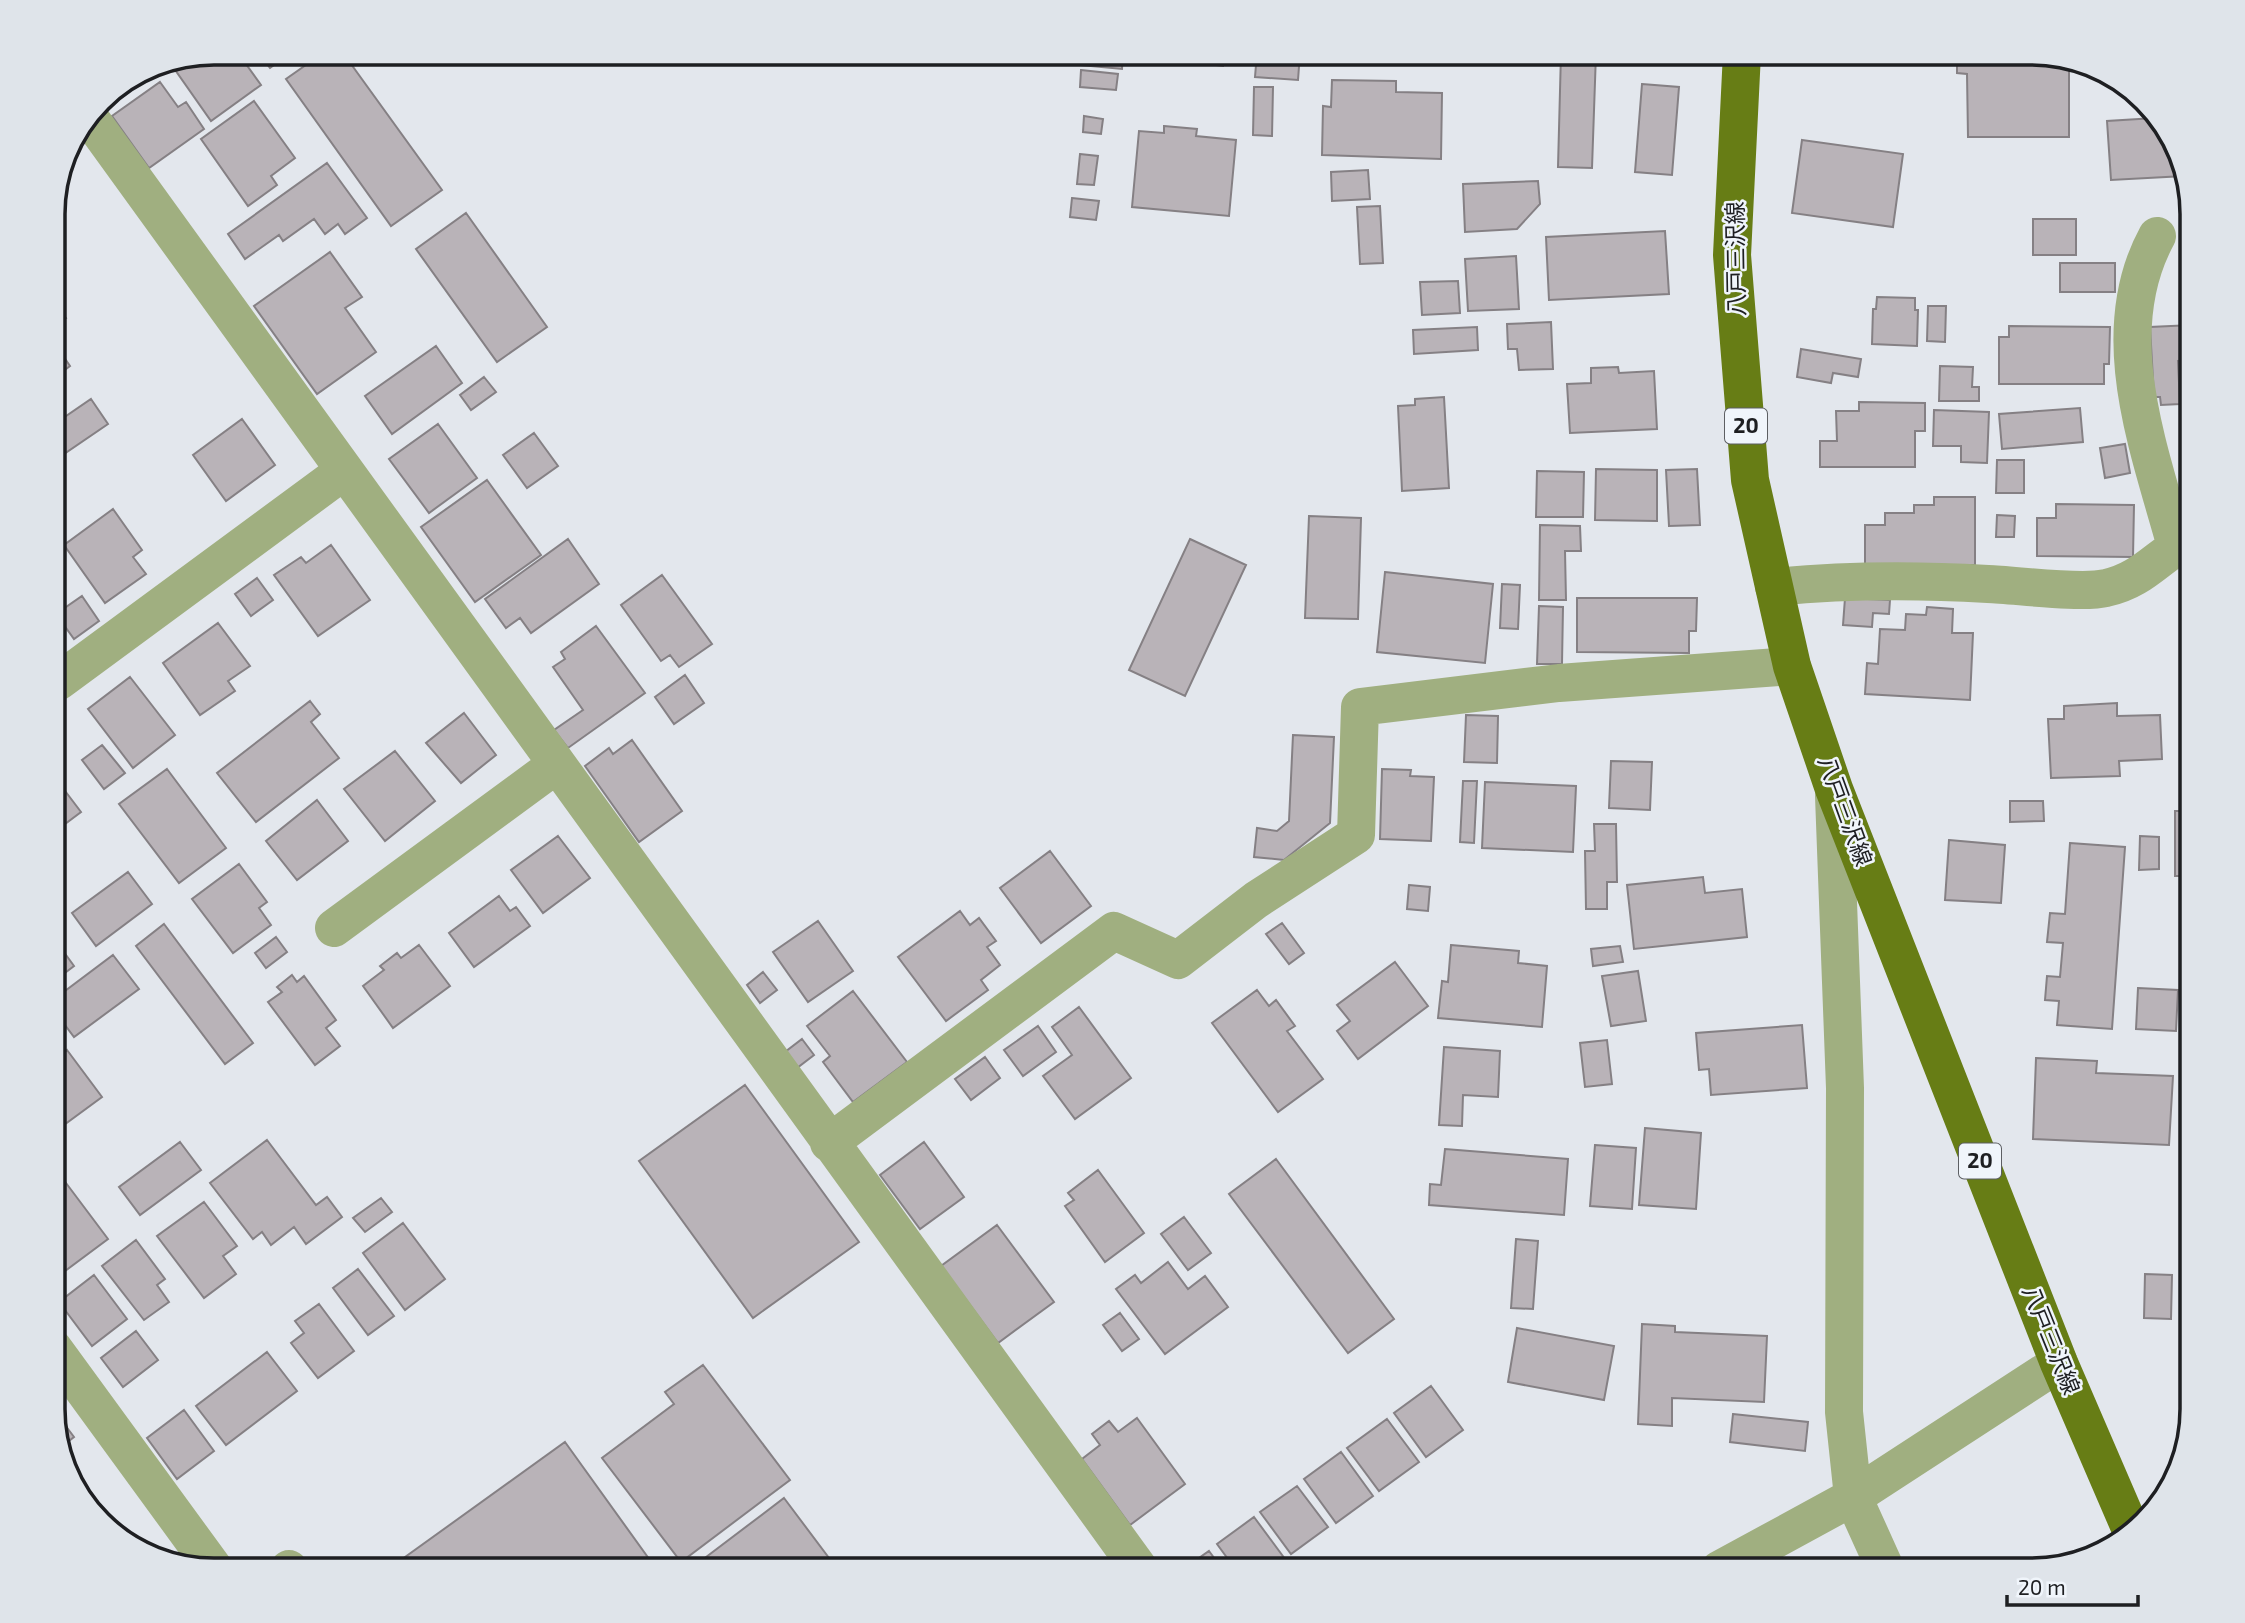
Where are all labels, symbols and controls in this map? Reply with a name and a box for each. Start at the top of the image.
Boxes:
street label: 八戸三沢線 [1720,201,1750,317]
road number: 20 [1725,408,1767,444]
street label: 八戸三沢線 [1813,752,1879,869]
road number: 20 [1959,1144,2001,1178]
street label: 八戸三沢線 [2017,1281,2086,1398]
scale bar [2007,1564,2138,1608]
text: 20 m [2018,1574,2066,1599]

